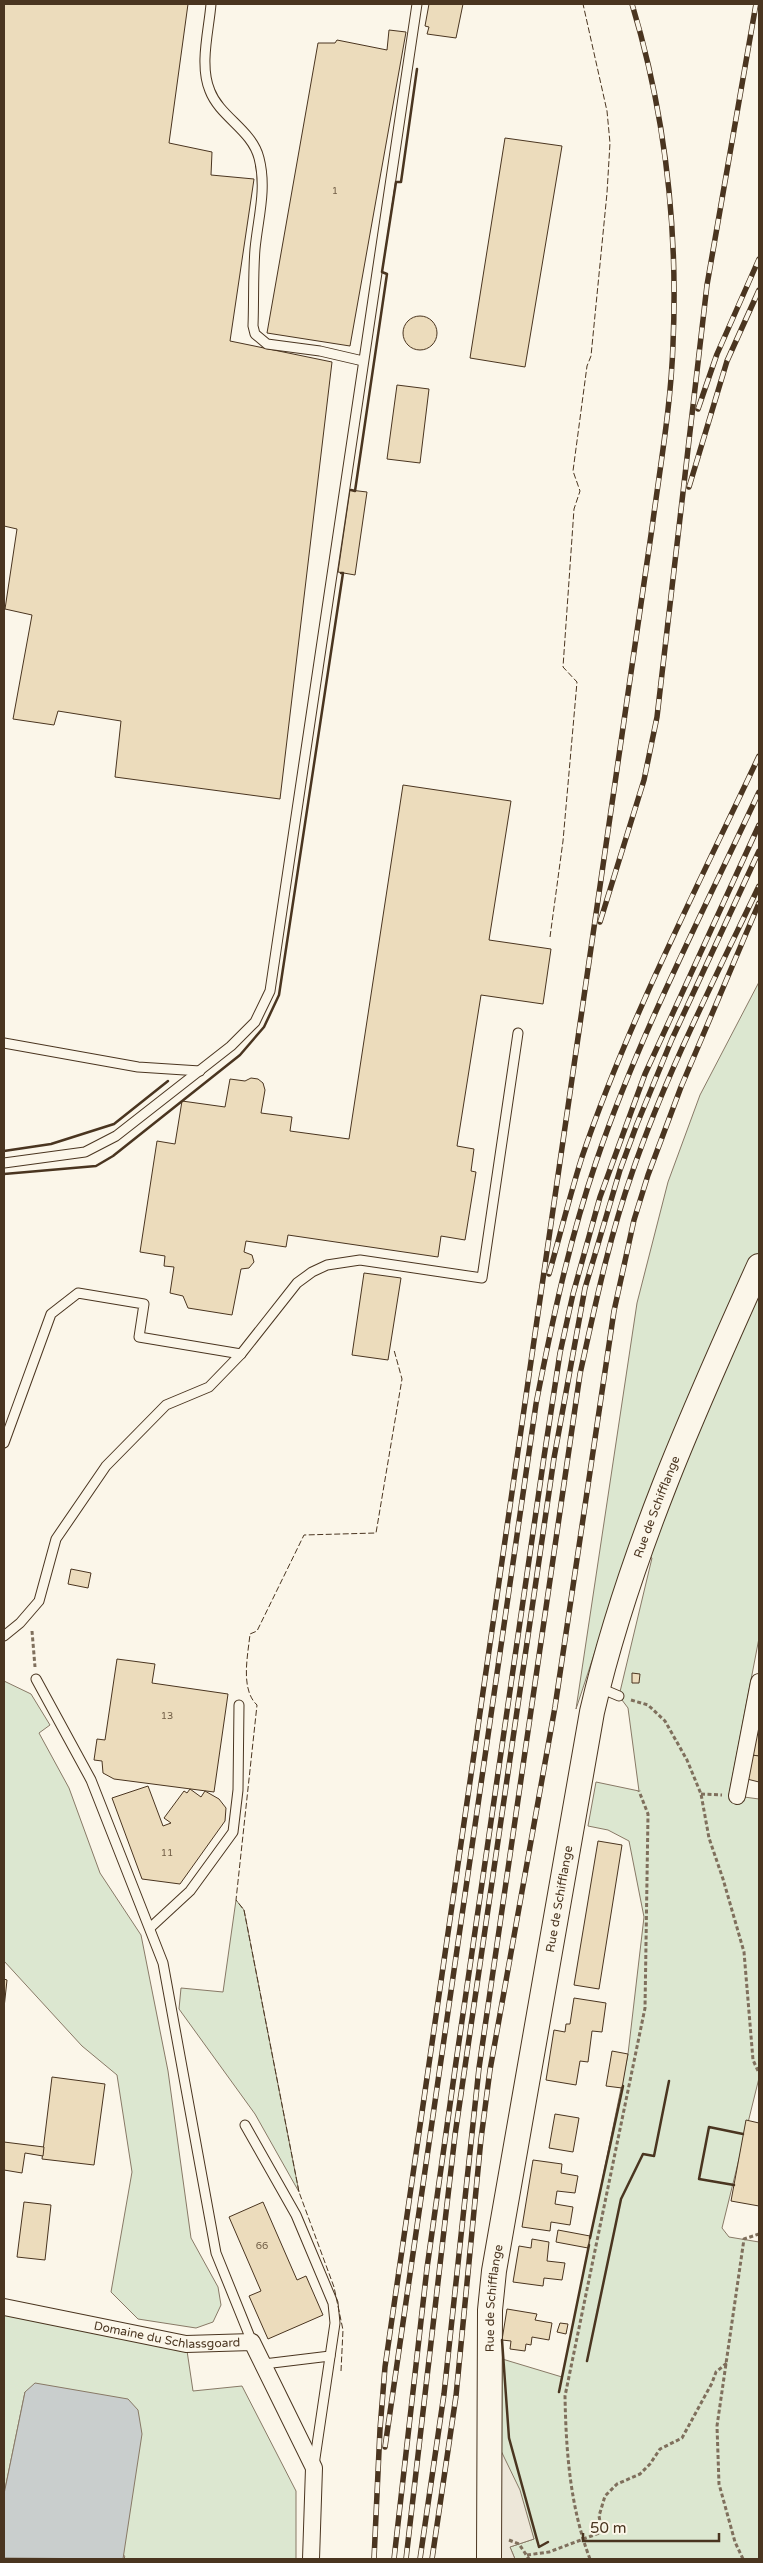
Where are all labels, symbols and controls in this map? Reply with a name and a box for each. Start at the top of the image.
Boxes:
house number: 1 [332,185,338,197]
street label: Rue de Schifflange [631,1454,683,1560]
house number: 13 [161,1710,173,1722]
street label: Rue de Schifflange [543,1844,576,1953]
house number: 11 [161,1847,173,1859]
house number: 66 [256,2240,268,2252]
street label: Rue de Schifflange [483,2243,506,2352]
street label: Domaine du Schlassgoard [93,2318,241,2351]
scale bar [583,2510,719,2542]
text: 50 m [590,2519,627,2537]

